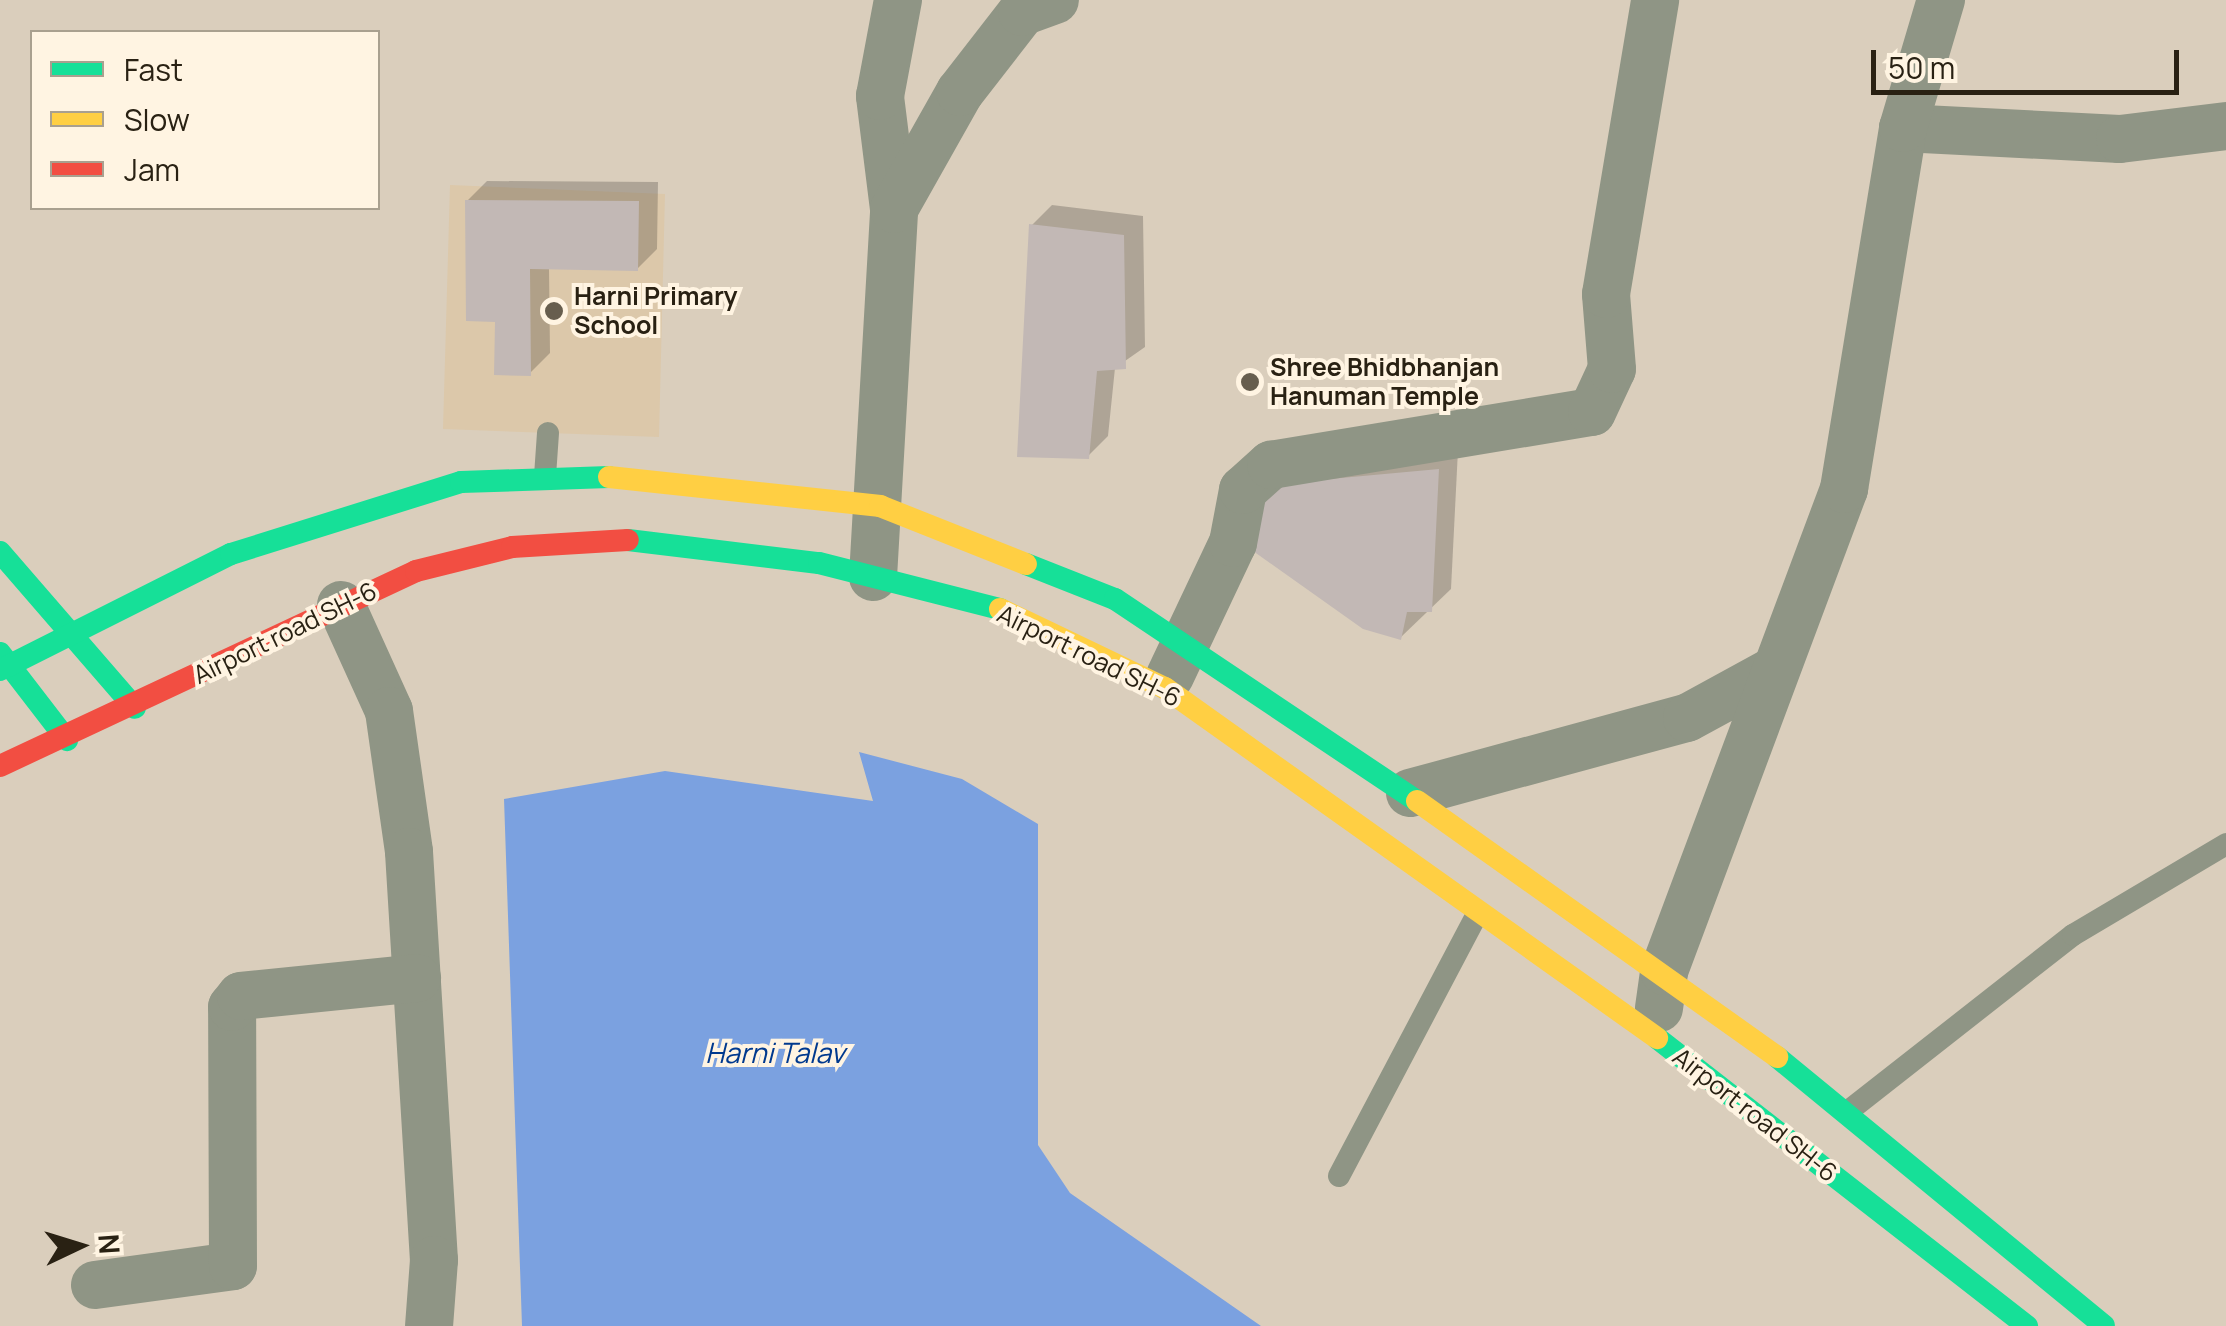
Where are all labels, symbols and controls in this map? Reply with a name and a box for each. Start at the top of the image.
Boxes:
legend [30,30,380,210]
scale bar [1876,30,2184,92]
text: 50 m [1888,47,1955,88]
text: Fast [124,49,183,90]
text: Slow [124,99,190,140]
text: Jam [124,149,180,190]
place label: Harni Primary School [574,282,737,341]
marker: Harni Primary School [543,300,565,322]
place label: Shree Bhidbhanjan Hanuman Temple [1270,353,1499,412]
marker: Shree Bhidbhanjan Hanuman Temple [1239,371,1261,393]
street label: Airport road SH-6 [189,576,381,690]
street label: Airport road SH-6 [993,599,1185,713]
water label: Harni Talav [705,1035,845,1069]
street label: Airport road SH-6 [1667,1042,1843,1188]
north arrow [30,1196,130,1296]
text: N [90,1233,130,1255]

